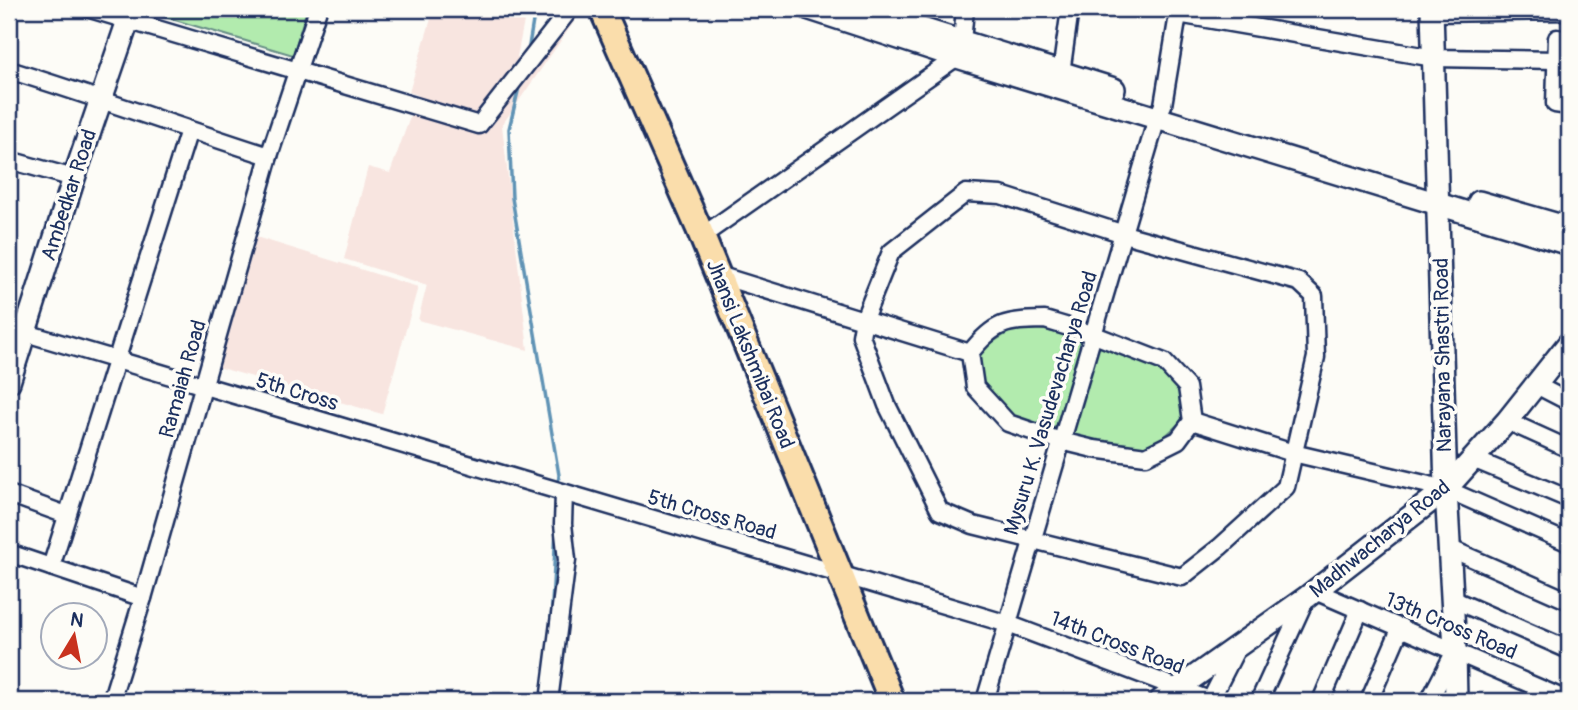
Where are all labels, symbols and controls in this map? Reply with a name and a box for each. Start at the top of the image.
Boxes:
street label: Ambedkar Road [35,126,103,264]
street label: Jhansi Lakshmibai Road [700,255,800,453]
street label: Narayana Shastri Road [1428,258,1458,452]
street label: Mysuru K. Vasudevacharya Road [998,268,1104,538]
street label: Ramaiah Road [153,317,213,441]
street label: 5th Cross [253,367,342,417]
street label: Madhwacharya Road [1304,474,1456,604]
street label: 5th Cross Road [645,484,779,546]
street label: 13th Cross Road [1381,586,1521,666]
north arrow [38,602,108,672]
street label: 14th Cross Road [1046,605,1188,681]
text: N [68,607,85,633]

